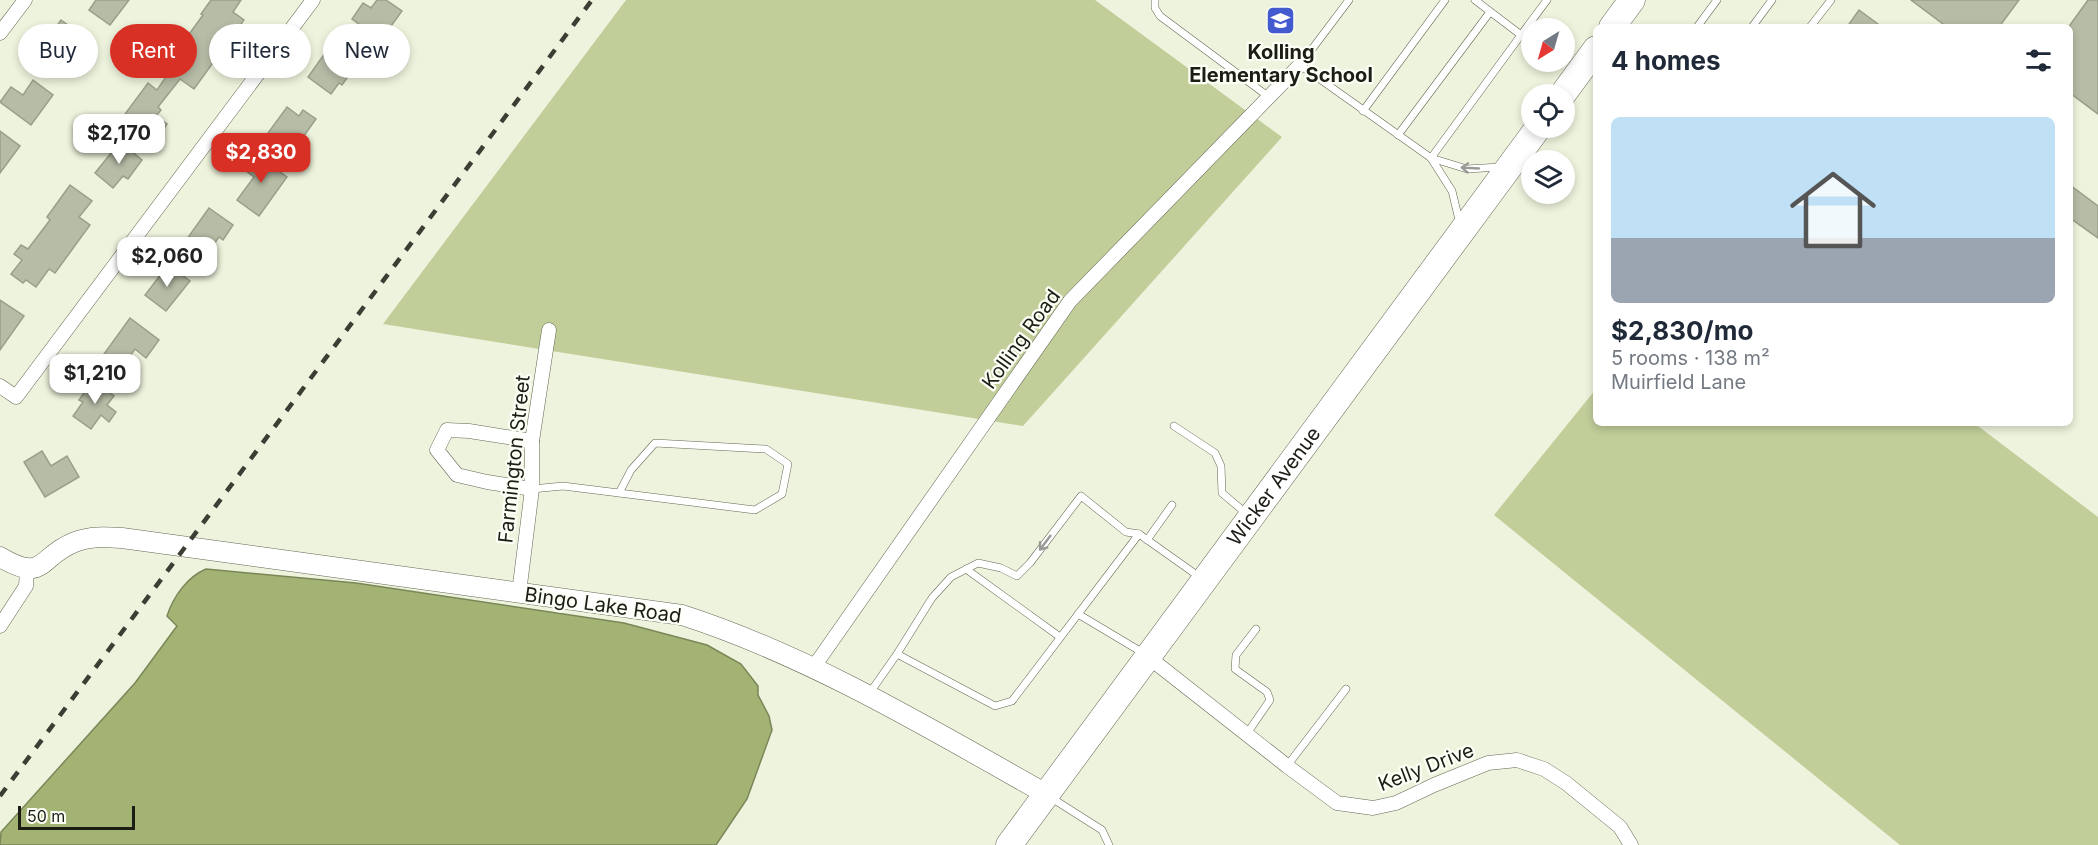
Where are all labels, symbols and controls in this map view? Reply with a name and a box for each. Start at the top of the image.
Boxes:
school or university icon: Kolling Elementary School [1265,5,1297,37]
north arrow [1521,18,1575,72]
map controls [1521,18,1575,204]
chip: Buy [18,24,98,78]
chip: Rent [110,24,197,78]
chip: Filters [209,24,311,78]
chip: New [323,24,410,78]
place label: Kolling Elementary School [1189,40,1373,87]
icon: filters [2022,44,2055,77]
text: 4 homes [1611,45,1721,76]
button: locate [1521,84,1575,138]
pin: $2,170 [70,114,168,165]
text: $2,170 [87,121,151,145]
pin: $2,830 [212,133,310,184]
text: $2,830 [225,140,297,164]
button: layers [1521,150,1575,204]
icon: home [1779,156,1887,264]
one-way arrow [1461,162,1480,173]
pin: $2,060 [118,237,216,288]
text: $2,060 [131,244,203,268]
street label: Kolling Road [977,285,1065,393]
text: $2,830/mo [1611,315,1753,346]
text: 5 rooms · 138 m² [1611,346,1770,370]
pin: $1,210 [46,354,144,405]
text: $1,210 [63,361,127,385]
text: Muirfield Lane [1611,370,1746,394]
street label: Farmington Street [493,373,535,544]
street label: Wicker Avenue [1222,422,1326,550]
one-way arrow [1039,534,1052,550]
street label: Bingo Lake Road [523,582,683,628]
street label: Kelly Drive [1375,738,1477,796]
scale bar [18,803,135,830]
text: 50 m [27,806,65,826]

